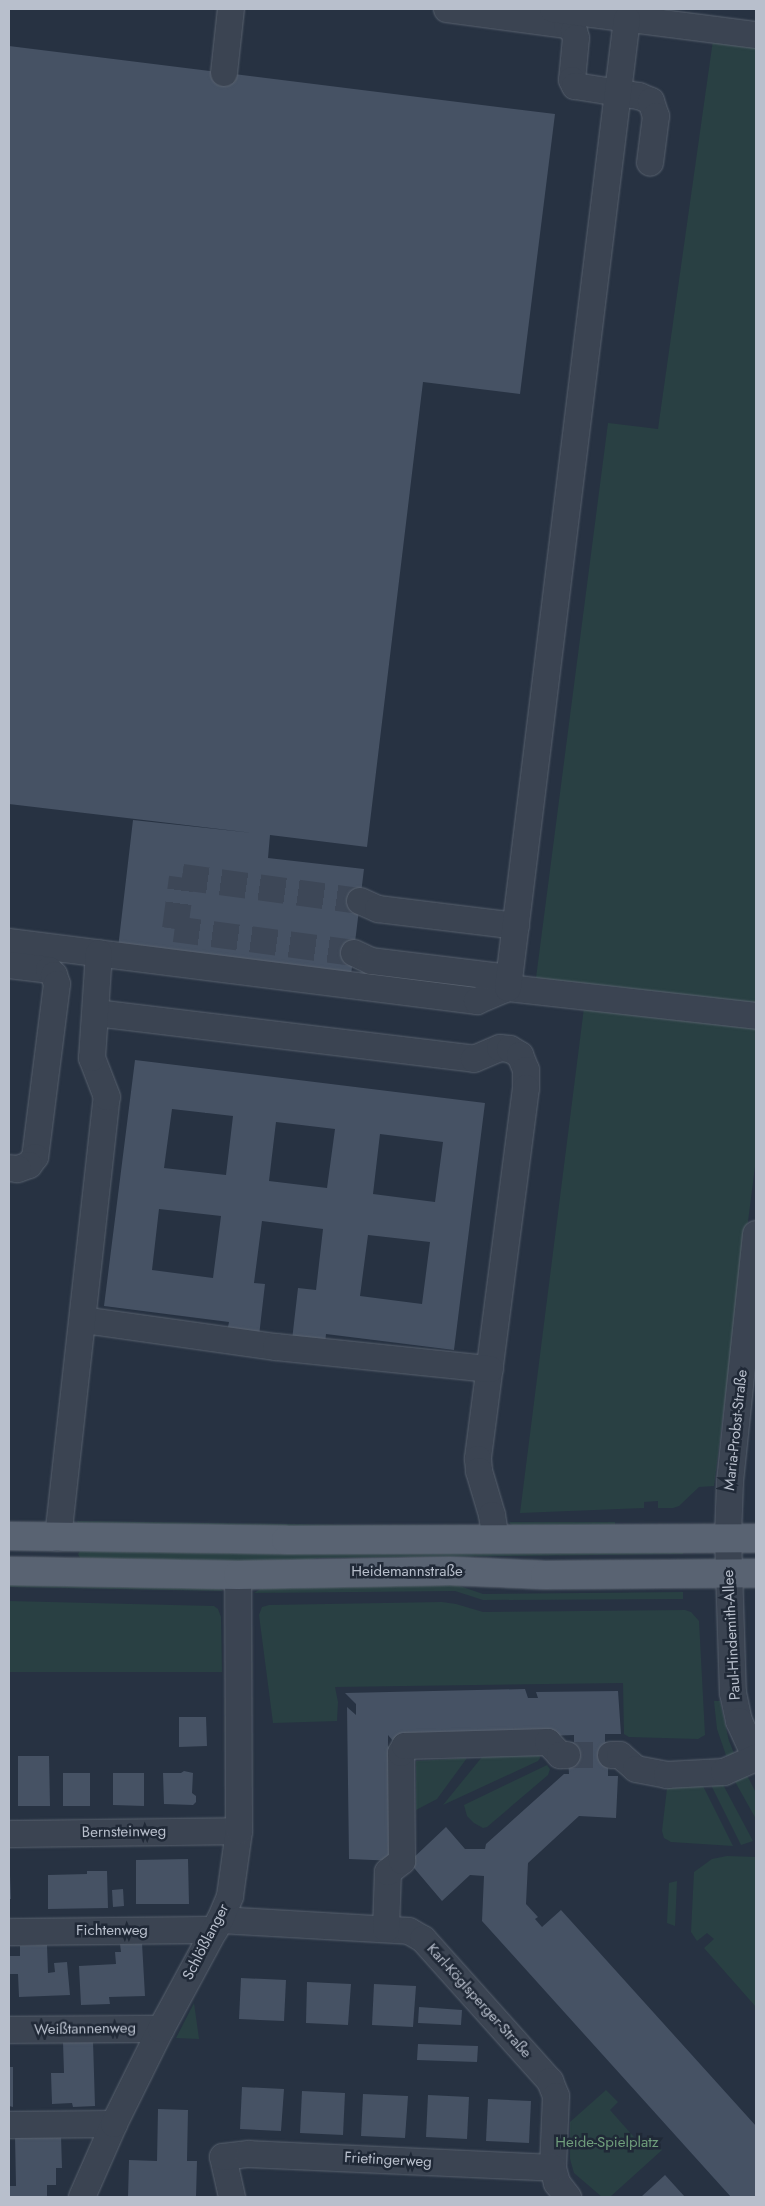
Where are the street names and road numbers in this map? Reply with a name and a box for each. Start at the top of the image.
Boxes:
street label: Maria-Probst-Straße [721,1369,751,1491]
street label: Heidemannstraße [351,1563,463,1581]
street label: Paul-Hindemith-Allee [720,1569,744,1701]
street label: Bernsteinweg [82,1822,166,1842]
street label: Schlößlanger [179,1901,233,1983]
street label: Fichtenweg [76,1922,148,1940]
street label: Karl-Köglsperger-Straße [423,1940,535,2062]
street label: Weißtannenweg [34,2019,136,2039]
street label: Frietingerweg [344,2149,432,2171]

